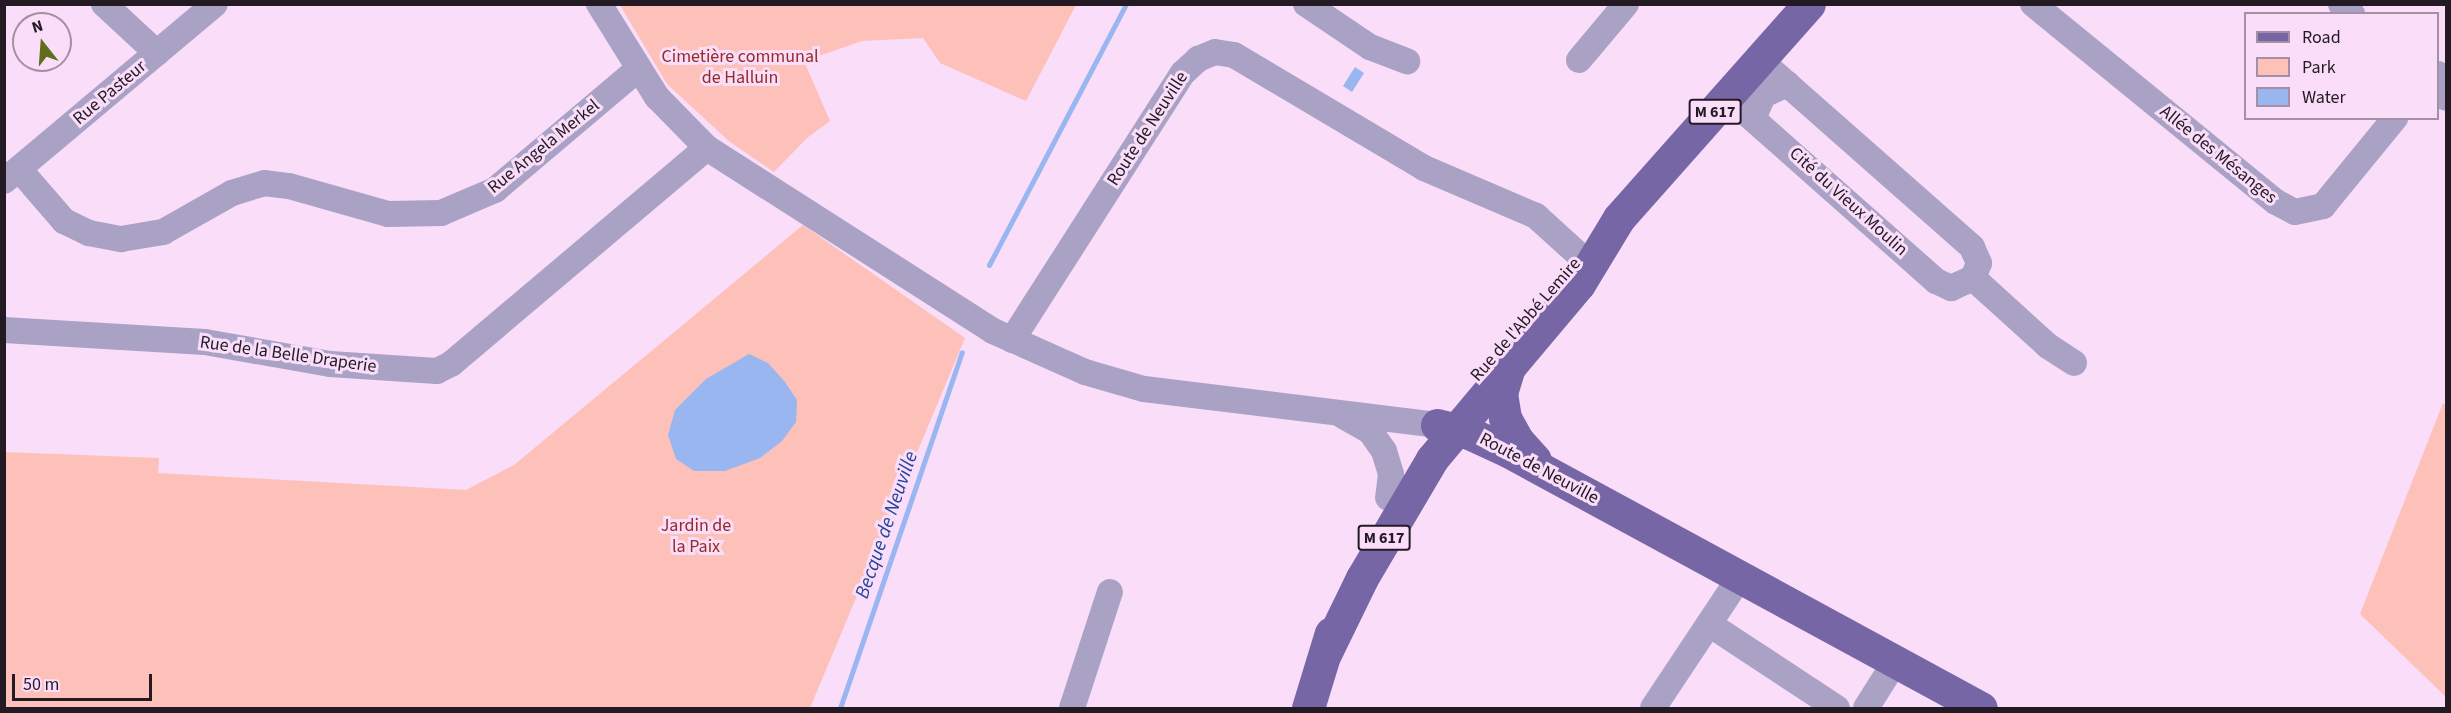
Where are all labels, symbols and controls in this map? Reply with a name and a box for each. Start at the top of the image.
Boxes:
north arrow [12,12,72,72]
legend [2244,12,2439,120]
text: N [29,15,46,39]
text: Road [2302,25,2341,50]
park label: Cimetière communal de Halluin [661,47,819,90]
text: Park [2302,55,2336,80]
street label: Rue Pasteur [69,56,151,130]
street label: Route de Neuville [1103,68,1193,190]
text: Water [2302,85,2346,110]
street label: Rue Angela Merkel [484,95,604,199]
road number: M 617 [1688,99,1742,125]
street label: Allée des Mésanges [2155,101,2281,209]
street label: Cité du Vieux Moulin [1784,143,1912,261]
street label: Rue de l'Abbé Lemire [1466,254,1586,386]
street label: Rue de la Belle Draperie [198,332,378,378]
street label: Route de Neuville [1476,429,1602,509]
water label: Becque de Neuville [851,448,923,602]
park label: Jardin de la Paix [661,516,731,558]
road number: M 617 [1357,525,1411,551]
scale bar [15,662,154,700]
text: 50 m [23,672,59,697]

